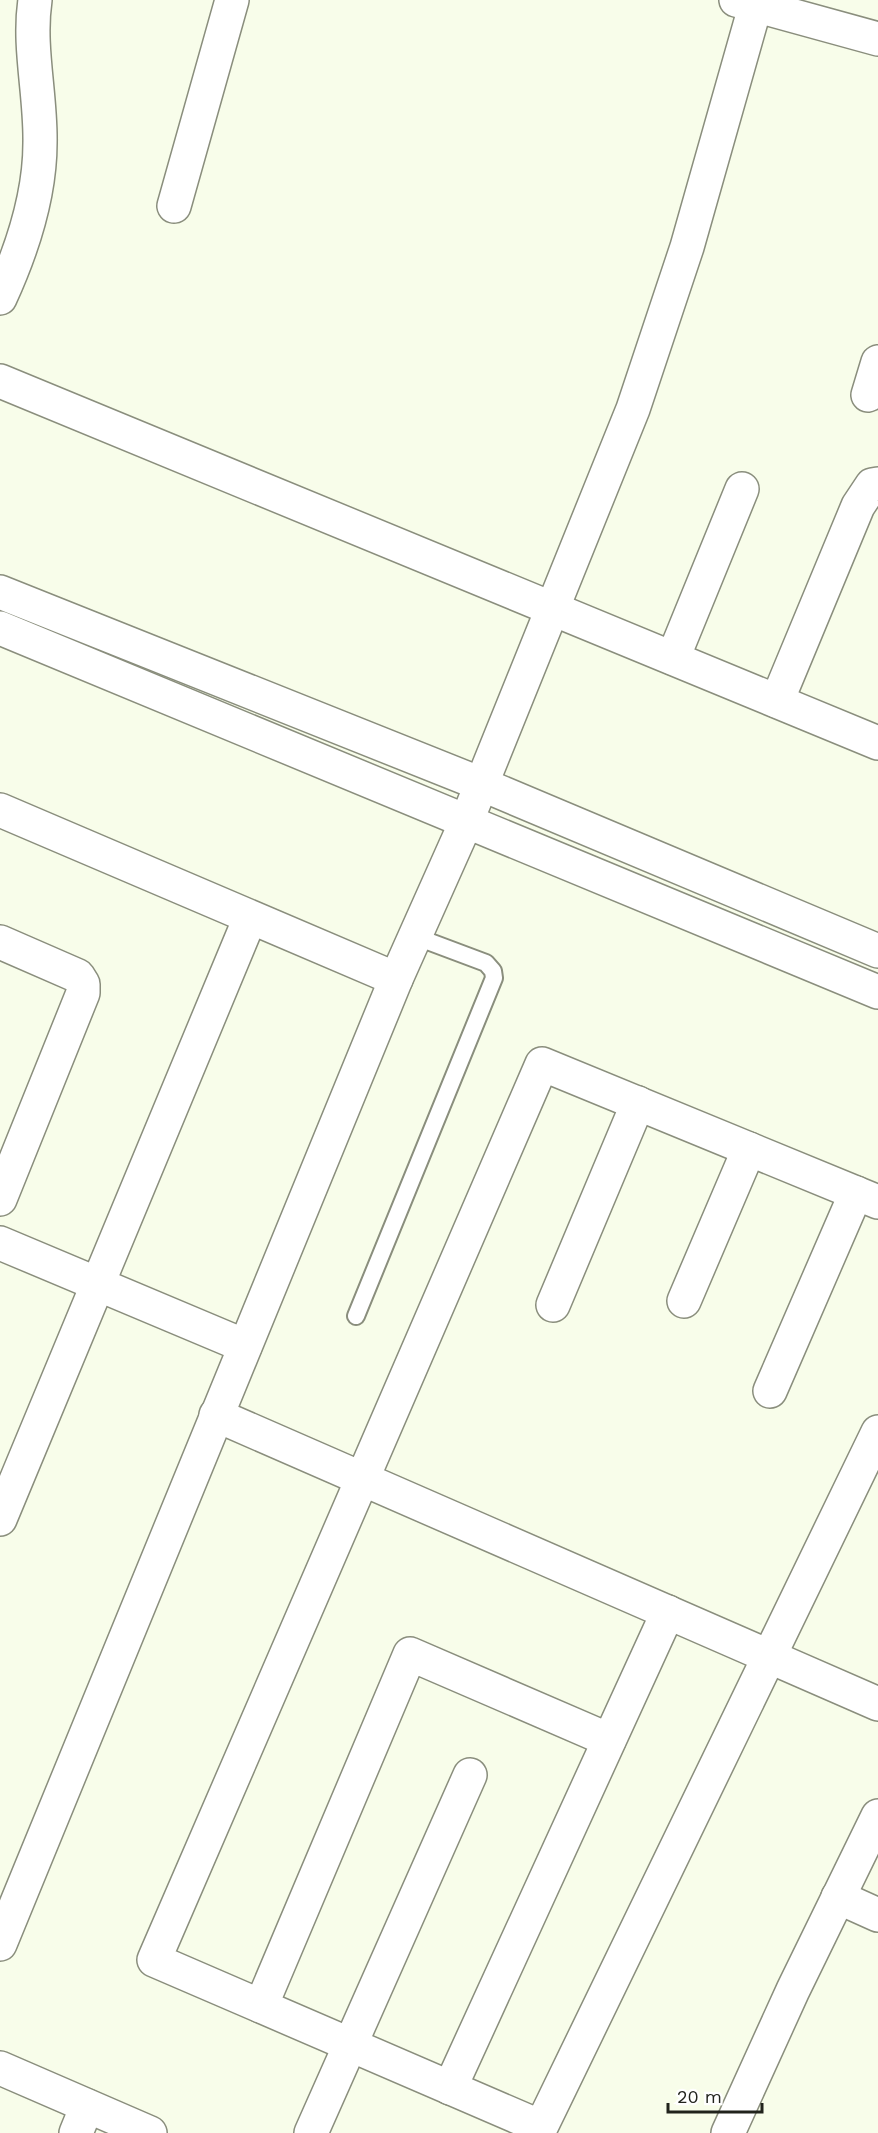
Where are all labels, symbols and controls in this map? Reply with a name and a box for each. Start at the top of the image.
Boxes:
scale bar [668,2076,762,2114]
text: 20 m [677,2086,722,2107]

